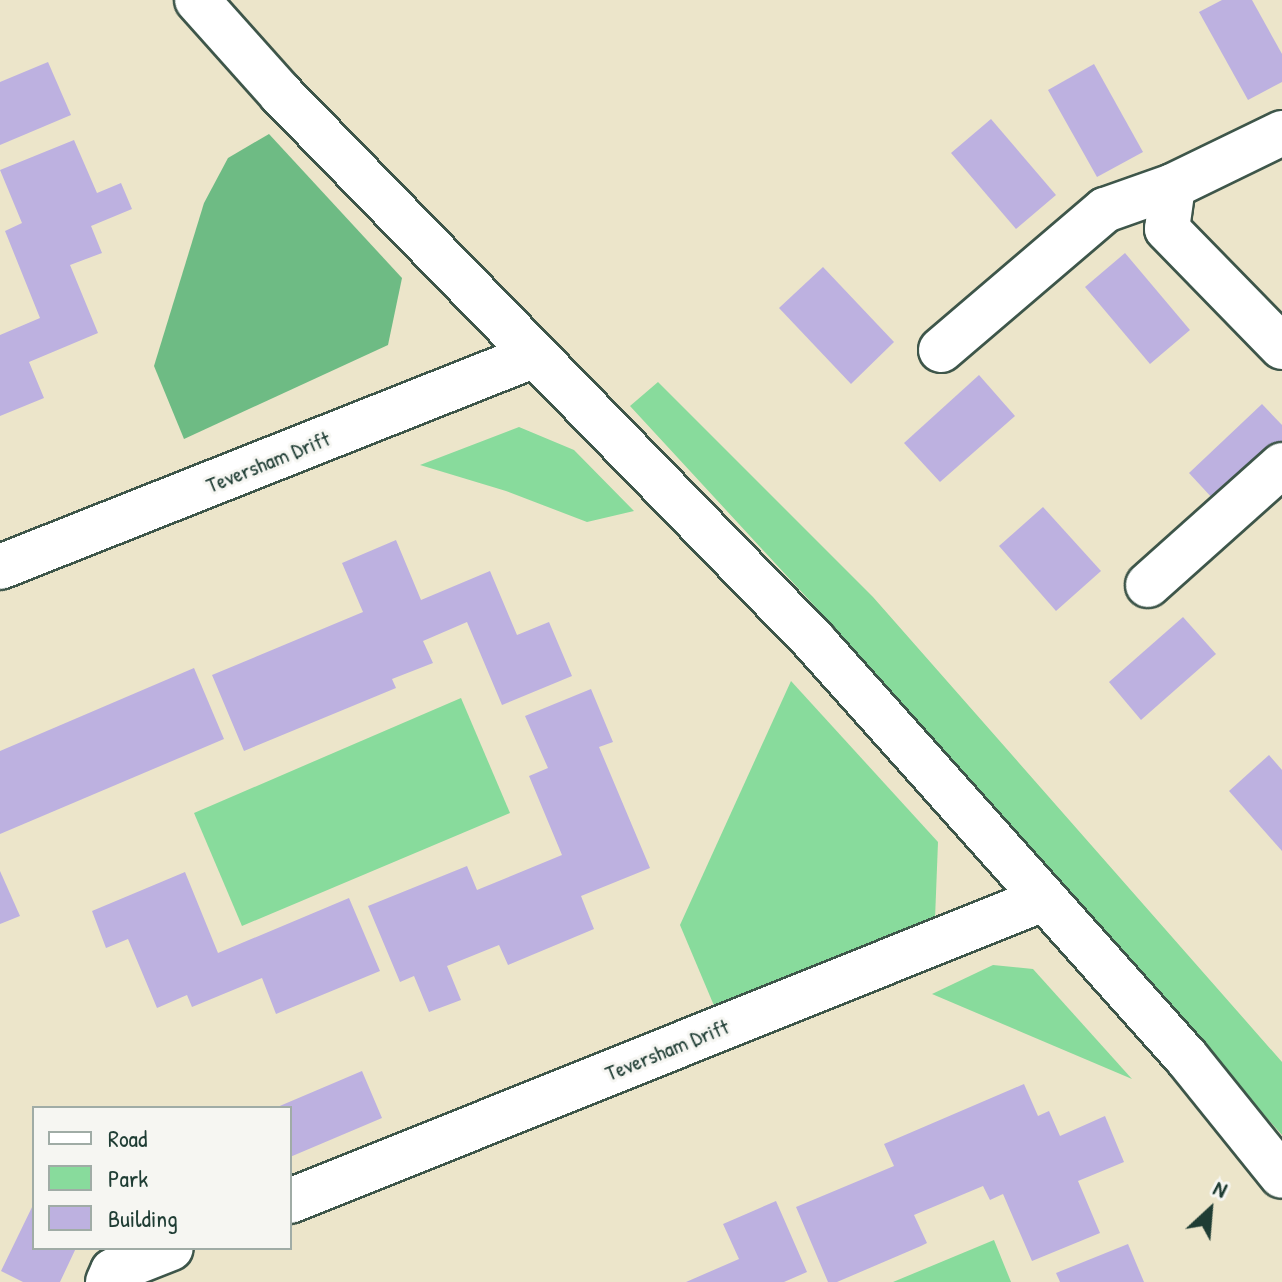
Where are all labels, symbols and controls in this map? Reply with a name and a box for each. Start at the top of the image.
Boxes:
street label: Teversham Drift [202,425,334,499]
street label: Teversham Drift [601,1013,733,1087]
legend [32,1106,292,1250]
text: Road [108,1122,147,1154]
text: Park [108,1162,148,1194]
north arrow [1170,1170,1250,1250]
text: N [1209,1172,1232,1204]
text: Building [108,1202,178,1234]

